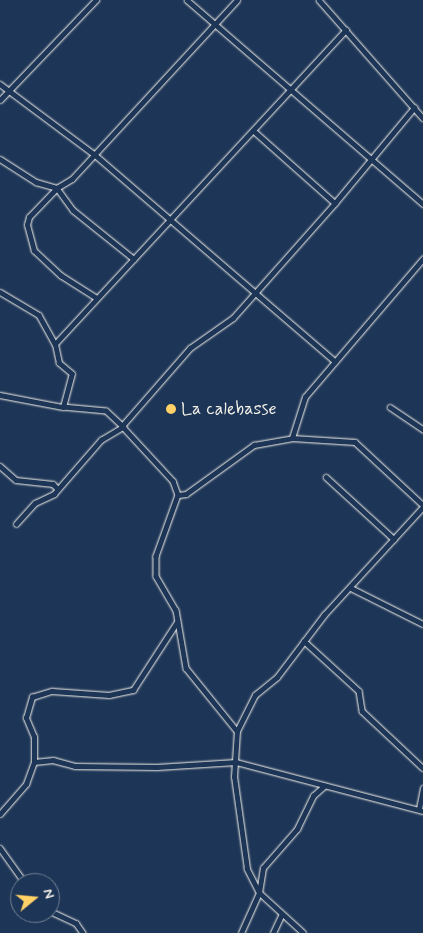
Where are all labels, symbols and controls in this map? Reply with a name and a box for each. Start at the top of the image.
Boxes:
place label: La calebasse [181,398,281,420]
marker: La calebasse [165,403,177,415]
north arrow [10,873,60,923]
text: N [38,887,58,901]

